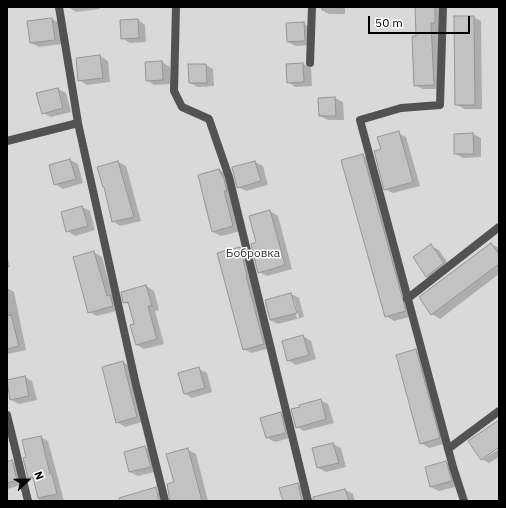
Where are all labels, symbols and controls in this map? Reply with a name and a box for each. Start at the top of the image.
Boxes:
scale bar [370,8,472,34]
text: 50 m [375,15,403,30]
park label: Бобровка [226,247,280,261]
north arrow [8,460,48,500]
text: N [31,469,47,482]

